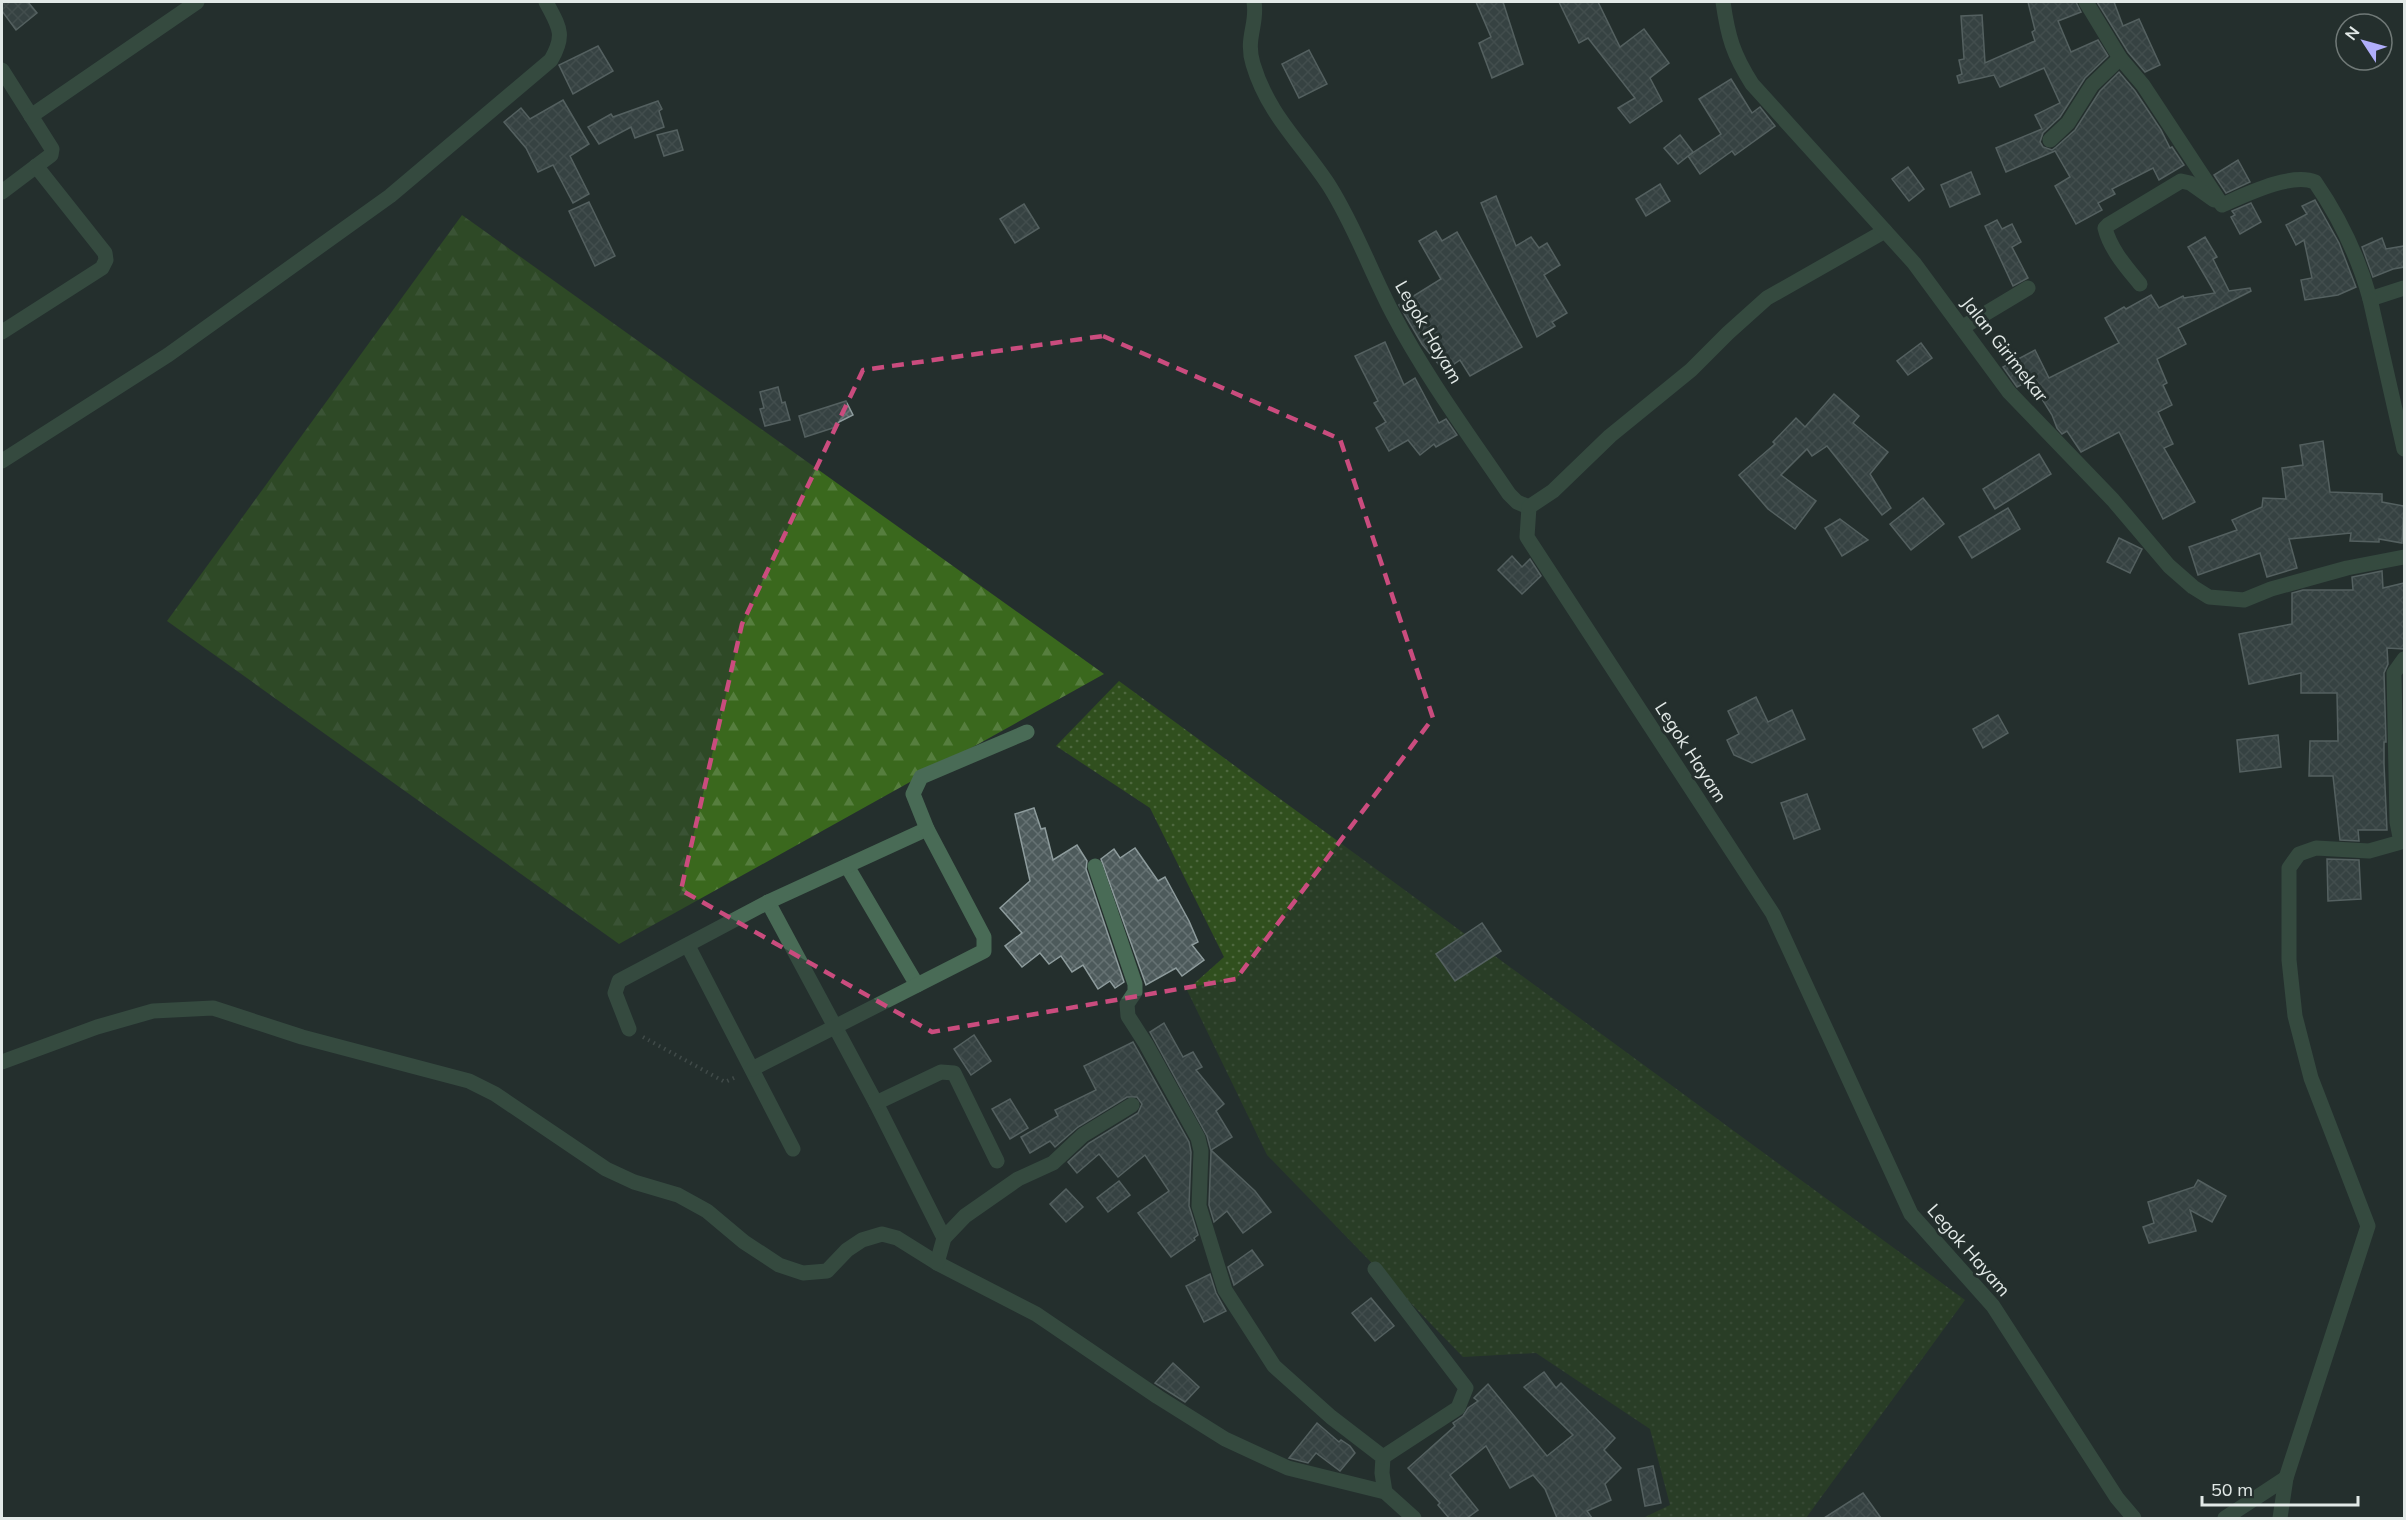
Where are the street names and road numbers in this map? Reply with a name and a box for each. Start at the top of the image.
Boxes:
street label: Legok Hayam [1390,276,1468,388]
street label: Jalan Girimekar [1957,292,2054,407]
street label: Legok Hayam [1650,697,1732,807]
street label: Legok Hayam [1923,1199,2015,1301]

